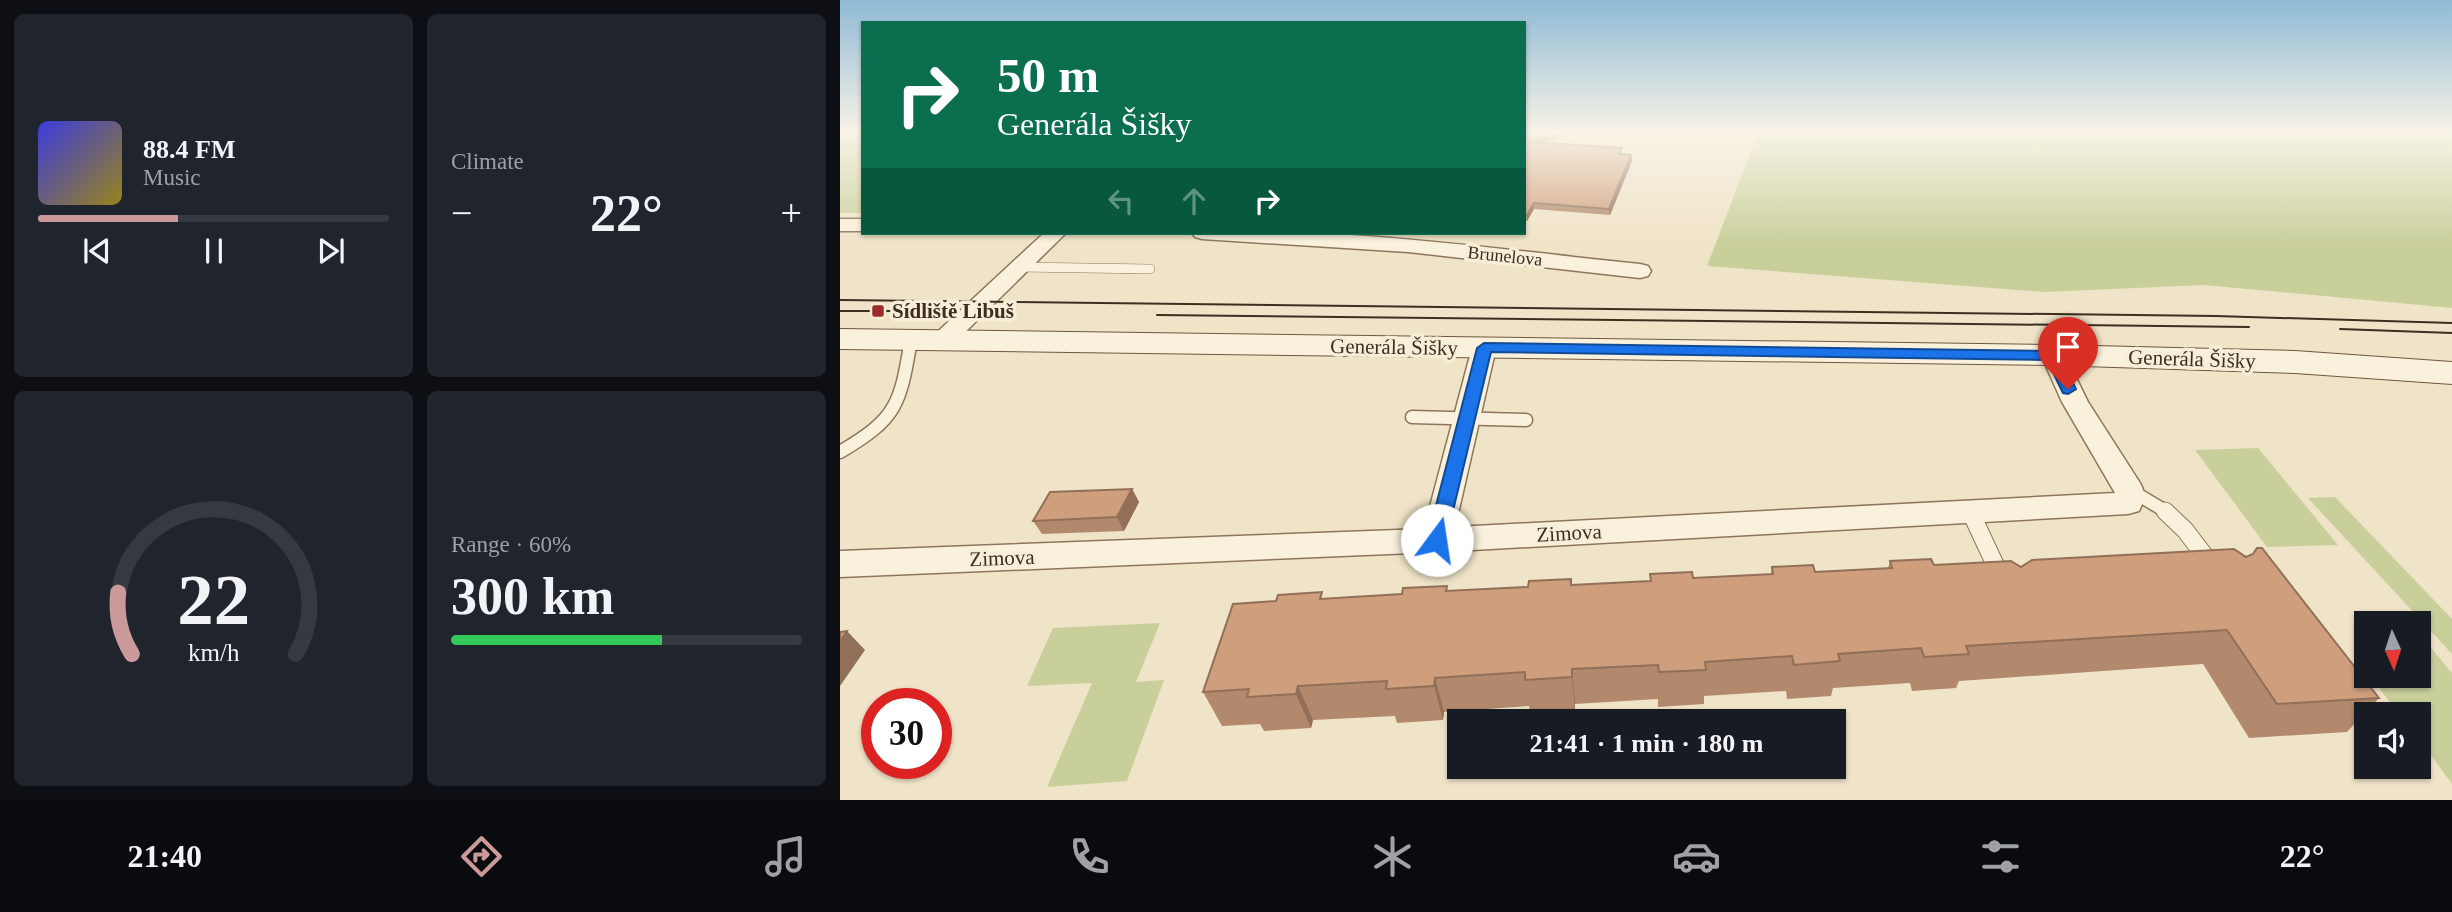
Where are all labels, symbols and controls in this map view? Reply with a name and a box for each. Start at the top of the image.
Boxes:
text: 50 m [997,48,1099,103]
icon: right [882,49,973,140]
text: Generála Šišky [997,106,1192,142]
text: 88.4 FM [143,135,235,164]
text: Climate [451,149,524,174]
text: Music [143,165,201,190]
icon: left [1102,182,1140,220]
icon: ahead [1175,182,1213,220]
icon: right [1248,182,1286,220]
text: 22° [590,185,663,242]
text: − [451,192,472,234]
text: + [781,192,802,234]
icon: previous [78,232,116,270]
icon: pause [195,232,233,270]
icon: next [312,232,350,270]
street label: Brunelova [1467,242,1543,270]
place label: Sídliště Libuš [892,299,1014,323]
marker: Sídliště Libuš [870,303,886,319]
pin [2038,317,2098,389]
icon: arrive [2049,328,2087,366]
street label: Generála Šišky [1330,334,1459,360]
street label: Generála Šišky [2128,345,2257,373]
position arrow [1400,503,1474,577]
street label: Zimova [1536,519,1603,547]
text: Range · 60% [451,532,571,557]
street label: Zimova [969,545,1036,571]
text: 22 [177,560,250,641]
text: 300 km [451,568,614,625]
north arrow [2354,611,2431,688]
map controls [2354,611,2431,779]
text: km/h [188,639,240,666]
speed limit sign: 30 [861,688,952,779]
button: sound [2354,702,2431,779]
text: 21:41 · 1 min · 180 m [1530,729,1764,758]
icon: directions [457,832,506,881]
icon: music [761,832,810,881]
icon: phone [1065,832,1114,881]
icon: climate [1368,832,1417,881]
icon: car [1672,832,1721,881]
icon: filters [1976,832,2025,881]
text: 21:40 [127,838,202,874]
text: 22° [2280,838,2325,874]

